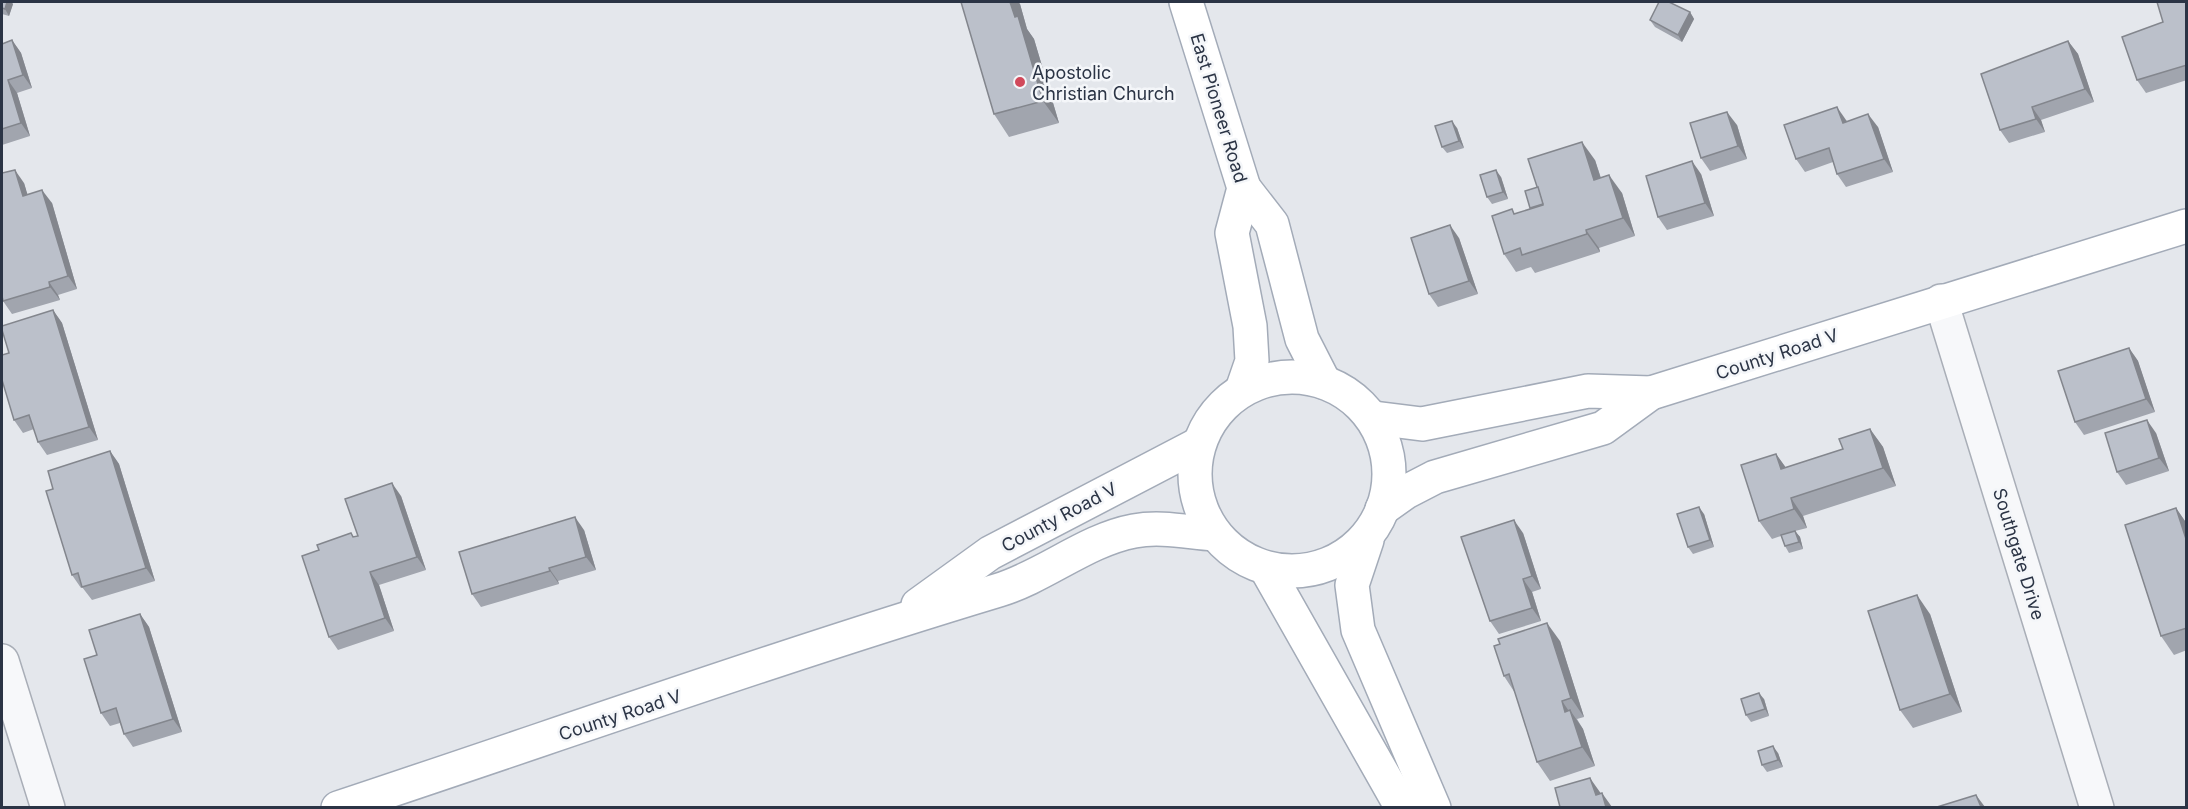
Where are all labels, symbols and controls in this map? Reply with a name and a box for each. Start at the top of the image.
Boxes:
street label: East Pioneer Road [1186,31,1252,185]
place label: Apostolic Christian Church [1032,62,1175,104]
marker: Apostolic Christian Church [1013,75,1027,89]
street label: County Road V [1713,324,1841,384]
street label: County Road V [998,478,1120,556]
street label: Southgate Drive [1989,486,2049,622]
street label: County Road V [556,685,684,745]

